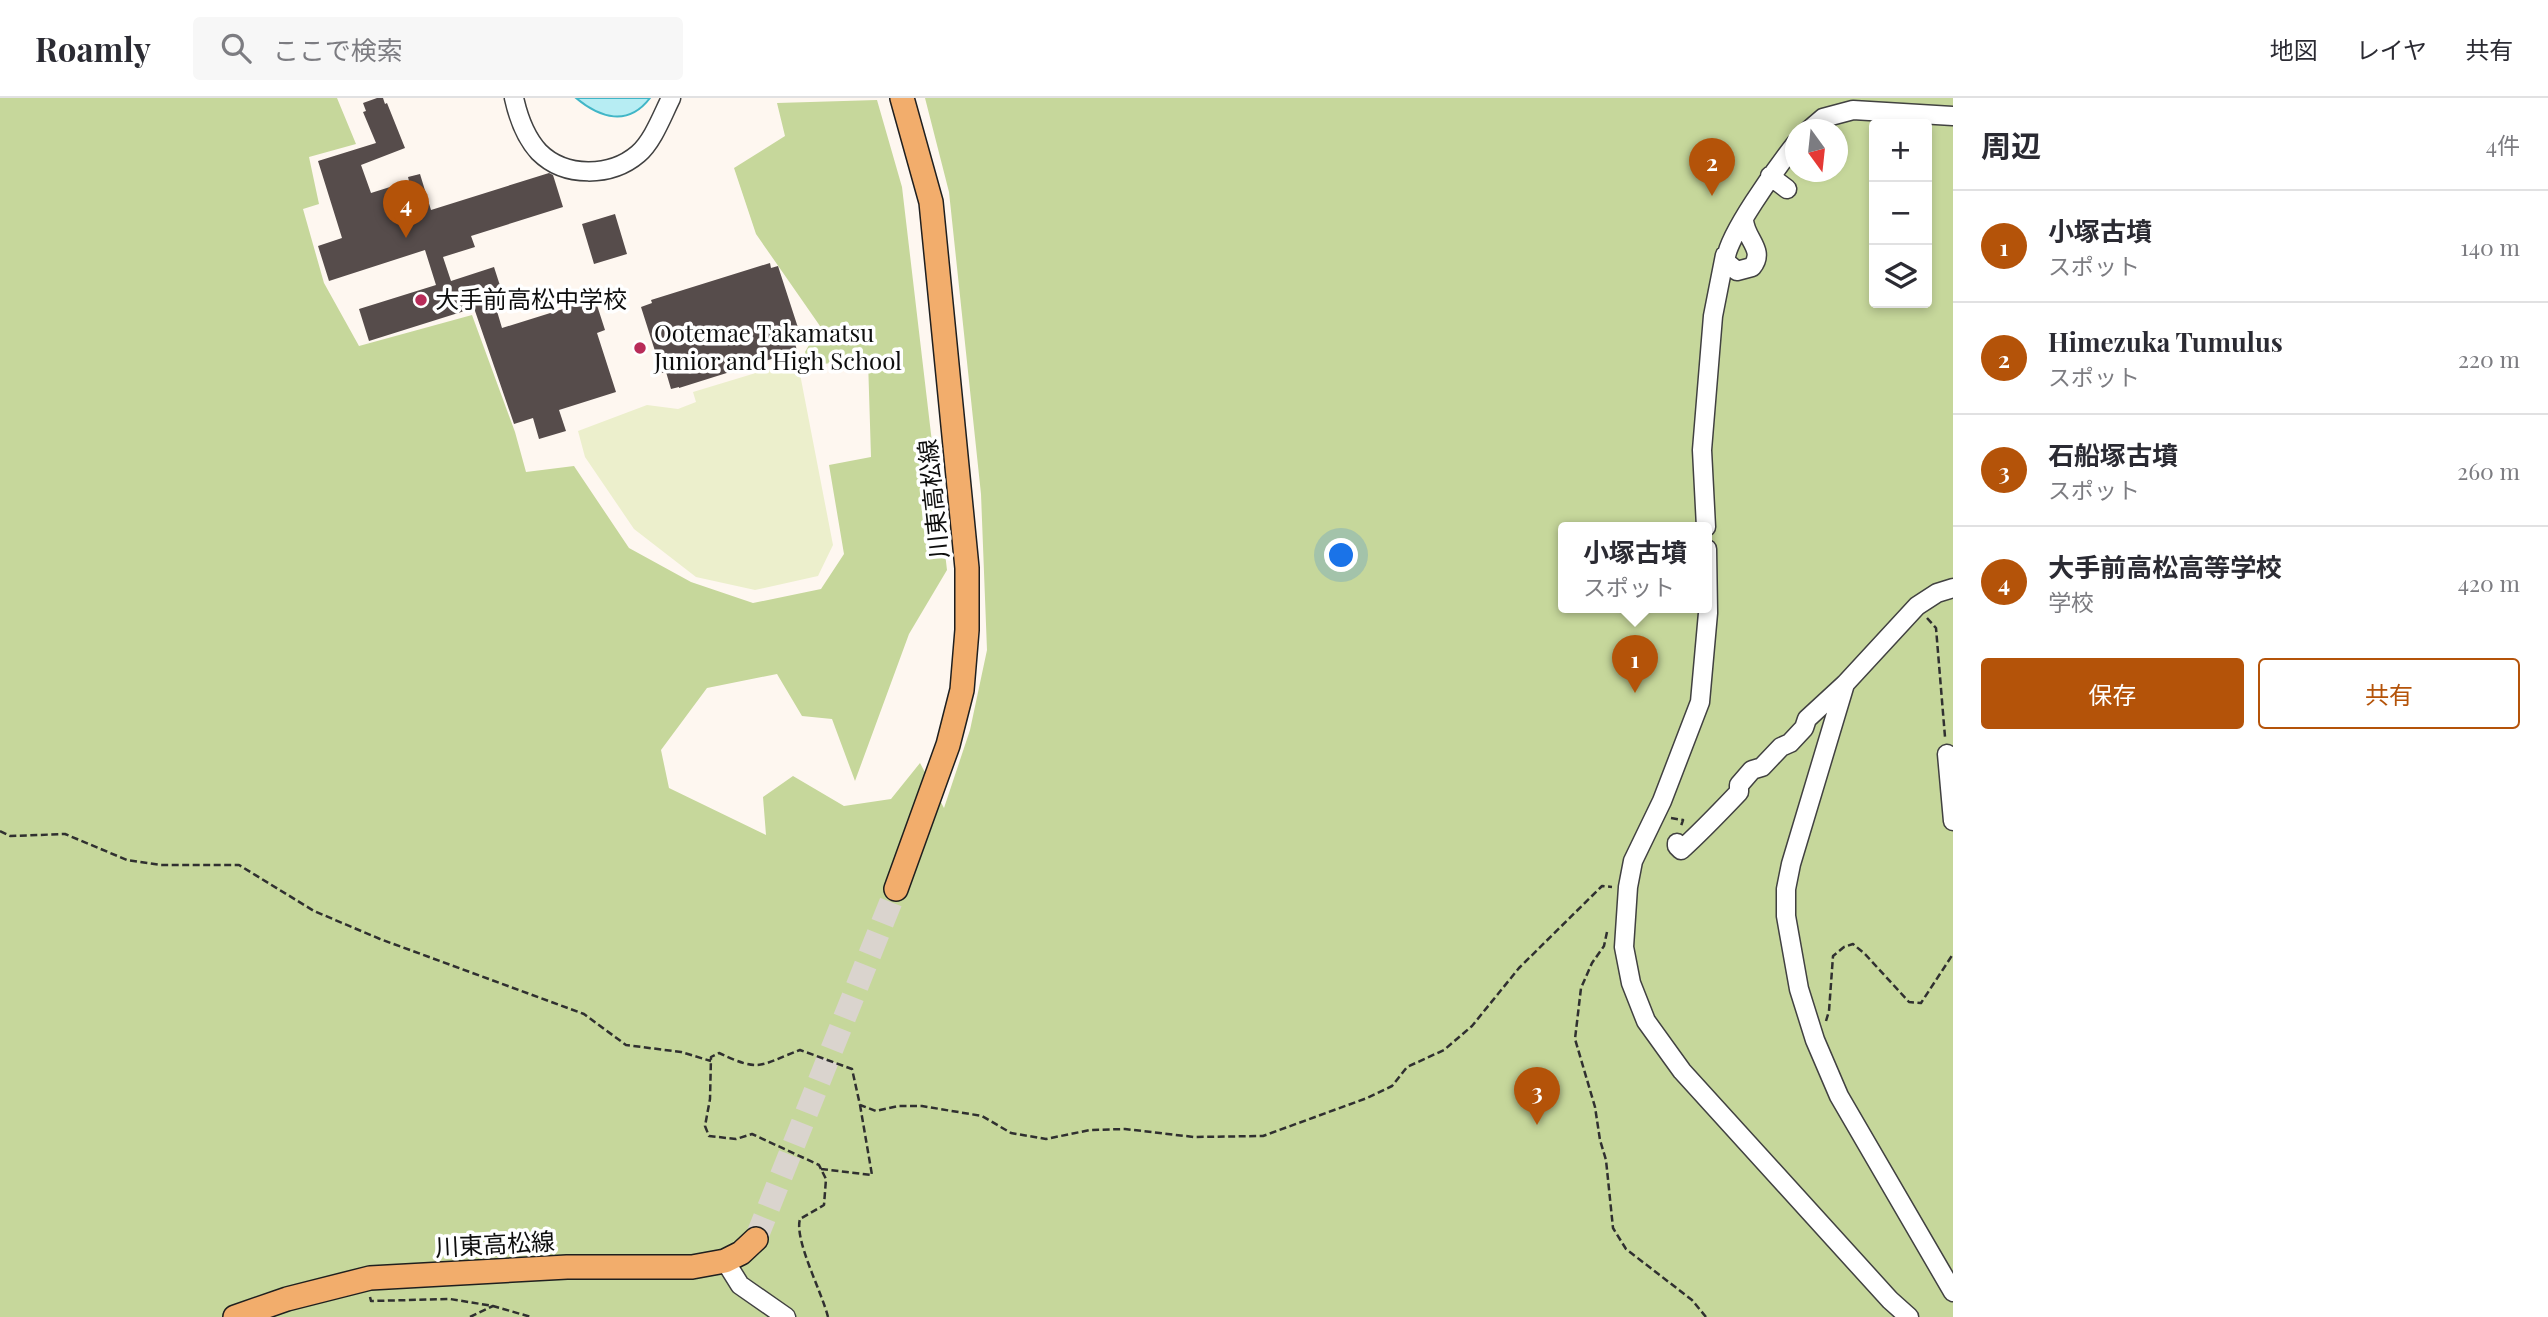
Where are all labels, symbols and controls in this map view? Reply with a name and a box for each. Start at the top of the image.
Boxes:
search box [193,17,683,80]
text: Roamly [35,26,151,70]
icon: search [217,29,255,67]
text: ここで検索 [273,32,403,67]
text: 地図 [2270,33,2318,65]
text: レイヤ [2356,33,2427,65]
text: 共有 [2465,33,2513,65]
north arrow [1785,119,1848,182]
map controls [1869,119,1932,308]
button: + [1869,119,1932,182]
text: 周辺 [1981,125,2041,165]
text: 4件 [2486,129,2520,160]
pin: 2 [1689,138,1735,196]
pin: 4 [383,180,429,238]
button: − [1869,182,1932,245]
text: 小塚古墳 [2048,213,2152,248]
text: 1 [2000,231,2008,262]
text: 140 m [2460,231,2520,262]
button: layers [1869,245,1932,308]
text: スポット [2048,250,2140,281]
place label: 大手前高松中学校 [435,282,627,314]
marker: 大手前高松中学校 [413,292,429,308]
place label: Ootemae Takamatsu Junior and High School [653,316,902,376]
text: Himezuka Tumulus [2048,324,2283,359]
marker: Ootemae Takamatsu Junior and High School [632,340,648,356]
text: 2 [1998,343,2010,374]
text: 220 m [2458,343,2520,374]
text: スポット [2048,361,2140,392]
text: 石船塚古墳 [2048,437,2178,472]
street label: 川東高松線 [910,438,954,561]
text: 3 [1998,455,2010,486]
text: 260 m [2457,455,2520,486]
text: スポット [2048,474,2140,505]
popup [1558,522,1712,613]
text: 小塚古墳 [1583,534,1687,569]
your location [1324,538,1358,572]
text: 大手前高松高等学校 [2048,549,2282,584]
text: 4 [1998,567,2010,598]
text: 420 m [2458,567,2520,598]
text: スポット [1583,571,1675,602]
text: 学校 [2048,586,2094,617]
pin: 1 [1612,635,1658,693]
button: 保存 [1981,658,2244,729]
button: 共有 [2258,658,2520,729]
pin: 3 [1514,1067,1560,1125]
street label: 川東高松線 [434,1224,556,1262]

